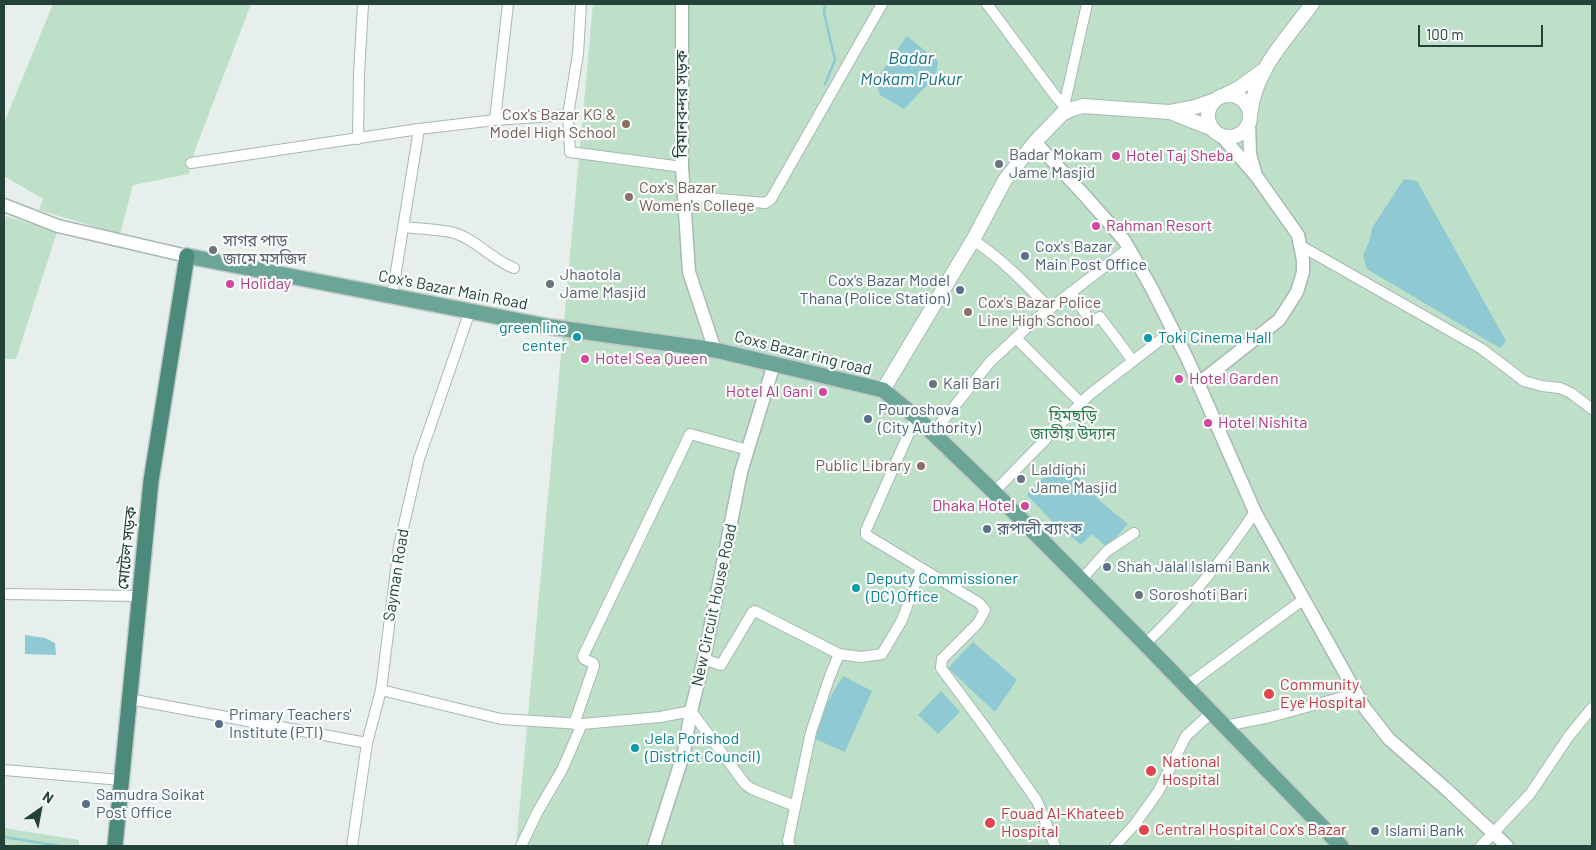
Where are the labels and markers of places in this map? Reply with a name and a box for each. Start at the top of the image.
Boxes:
place label: Cox's Bazar KG & Model High School [489,105,616,143]
marker: Cox's Bazar KG & Model High School [620,118,632,130]
place label: Badar Mokam Jame Masjid [1009,145,1102,183]
place label: Hotel Taj Sheba [1126,146,1234,166]
marker: Hotel Taj Sheba [1110,150,1122,162]
marker: Badar Mokam Jame Masjid [993,158,1005,170]
place label: Cox's Bazar Women's College [639,178,755,216]
marker: Cox's Bazar Women's College [623,191,635,203]
place label: Rahman Resort [1106,216,1212,236]
marker: Rahman Resort [1090,220,1102,232]
place label: সাগর পাড় জামে মসজিদ [223,231,306,269]
place label: Cox's Bazar Main Post Office [1035,237,1147,275]
marker: সাগর পাড় জামে মসজিদ [207,244,219,256]
marker: Cox's Bazar Main Post Office [1019,250,1031,262]
place label: Jhaotola Jame Masjid [560,265,646,303]
place label: Cox's Bazar Model Thana (Police Station) [800,271,950,309]
place label: Holiday [240,274,291,294]
marker: Holiday [224,278,236,290]
marker: Jhaotola Jame Masjid [544,278,556,290]
marker: Cox's Bazar Model Thana (Police Station) [954,284,966,296]
place label: Cox's Bazar Police Line High School [978,293,1101,331]
marker: Cox's Bazar Police Line High School [962,306,974,318]
place label: green line center [499,318,567,356]
place label: Toki Cinema Hall [1158,328,1271,348]
marker: green line center [571,331,583,343]
marker: Toki Cinema Hall [1142,332,1154,344]
place label: Hotel Sea Queen [595,349,708,369]
marker: Hotel Sea Queen [579,353,591,365]
place label: Hotel Garden [1189,369,1279,389]
marker: Hotel Garden [1173,373,1185,385]
place label: Kali Bari [943,374,1000,394]
marker: Kali Bari [927,378,939,390]
place label: Hotel Al Gani [726,382,813,402]
marker: Hotel Al Gani [817,386,829,398]
place label: Pouroshova (City Authority) [878,400,981,438]
marker: Pouroshova (City Authority) [862,413,874,425]
place label: Hotel Nishita [1218,413,1307,433]
marker: Hotel Nishita [1202,417,1214,429]
place label: Public Library [815,456,911,476]
marker: Public Library [915,460,927,472]
place label: Laldighi Jame Masjid [1031,460,1117,498]
marker: Laldighi Jame Masjid [1015,473,1027,485]
place label: Dhaka Hotel [932,496,1015,516]
marker: Dhaka Hotel [1019,500,1031,512]
place label: রূপালী ব্যাংক [997,519,1082,539]
marker: রূপালী ব্যাংক [981,523,993,535]
place label: Shah Jalal Islami Bank [1117,557,1270,577]
marker: Shah Jalal Islami Bank [1101,561,1113,573]
place label: Deputy Commissioner (DC) Office [866,569,1018,607]
marker: Deputy Commissioner (DC) Office [850,582,862,594]
place label: Soroshoti Bari [1149,585,1247,605]
marker: Soroshoti Bari [1133,589,1145,601]
place label: Community Eye Hospital [1280,675,1366,713]
marker: Community Eye Hospital [1262,687,1276,701]
place label: Primary Teachers' Institute (PTI) [229,705,352,743]
marker: Primary Teachers' Institute (PTI) [213,718,225,730]
place label: Jela Porishod (District Council) [645,729,760,767]
marker: Jela Porishod (District Council) [629,742,641,754]
place label: National Hospital [1162,752,1220,790]
marker: National Hospital [1144,764,1158,778]
place label: Samudra Soikat Post Office [96,785,205,823]
marker: Samudra Soikat Post Office [80,798,92,810]
place label: Fouad Al-Khateeb Hospital [1001,804,1124,842]
marker: Fouad Al-Khateeb Hospital [983,816,997,830]
place label: Central Hospital Cox's Bazar [1155,820,1347,840]
place label: Islami Bank [1385,821,1464,841]
marker: Central Hospital Cox's Bazar [1137,823,1151,837]
marker: Islami Bank [1369,825,1381,837]

